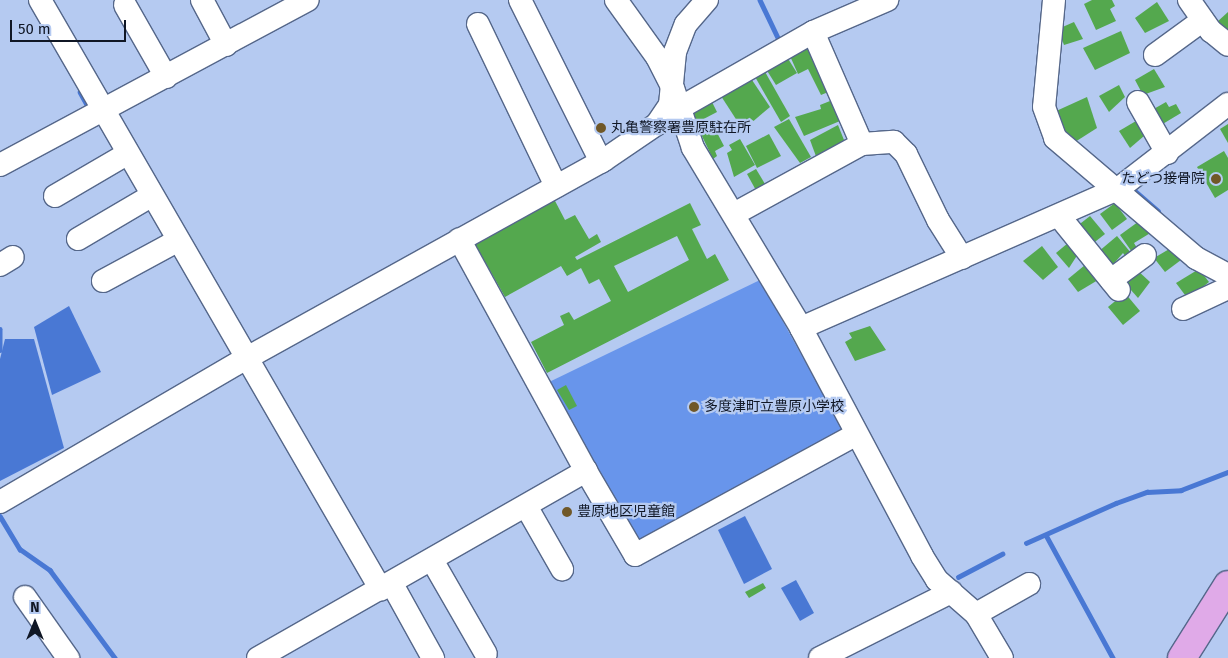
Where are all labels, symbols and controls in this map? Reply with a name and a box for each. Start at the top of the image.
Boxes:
scale bar [12,10,129,42]
text: 50 m [18,20,51,38]
place label: 丸亀警察署豊原駐在所 [611,120,751,136]
marker: 丸亀警察署豊原駐在所 [595,122,607,134]
place label: たどつ接骨院 [1121,171,1205,187]
marker: たどつ接骨院 [1209,172,1223,186]
place label: 多度津町立豊原小学校 [704,399,844,415]
marker: 多度津町立豊原小学校 [688,401,700,413]
place label: 豊原地区児童館 [577,504,675,520]
marker: 豊原地区児童館 [561,506,573,518]
north arrow [10,598,60,648]
text: N [30,599,40,616]

